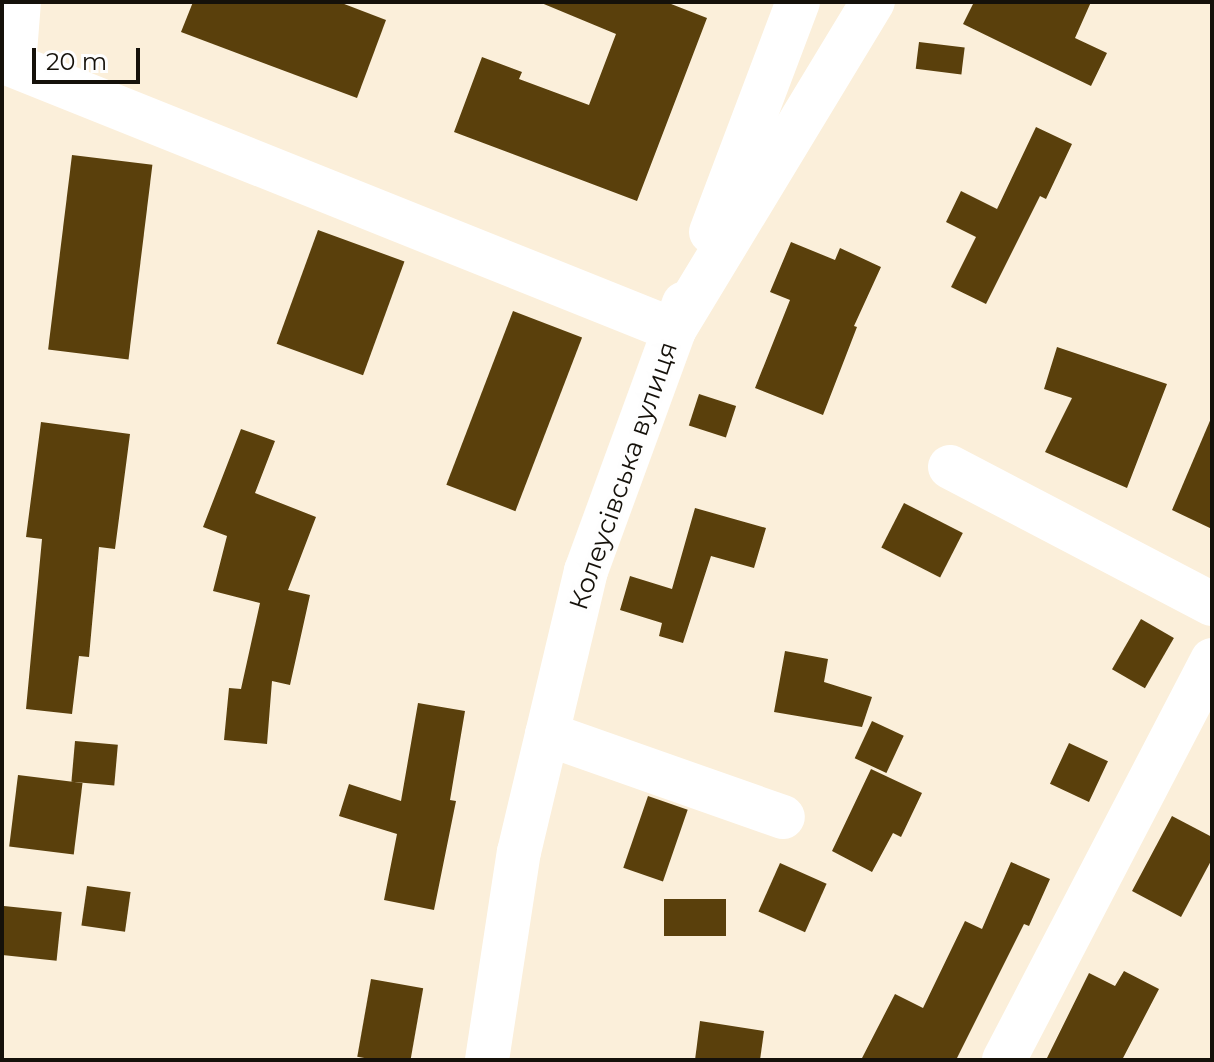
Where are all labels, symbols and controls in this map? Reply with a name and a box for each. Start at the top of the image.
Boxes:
scale bar [36,32,144,82]
text: 20 m [46,47,107,76]
street label: Колеусівська вулиця [563,338,685,614]

